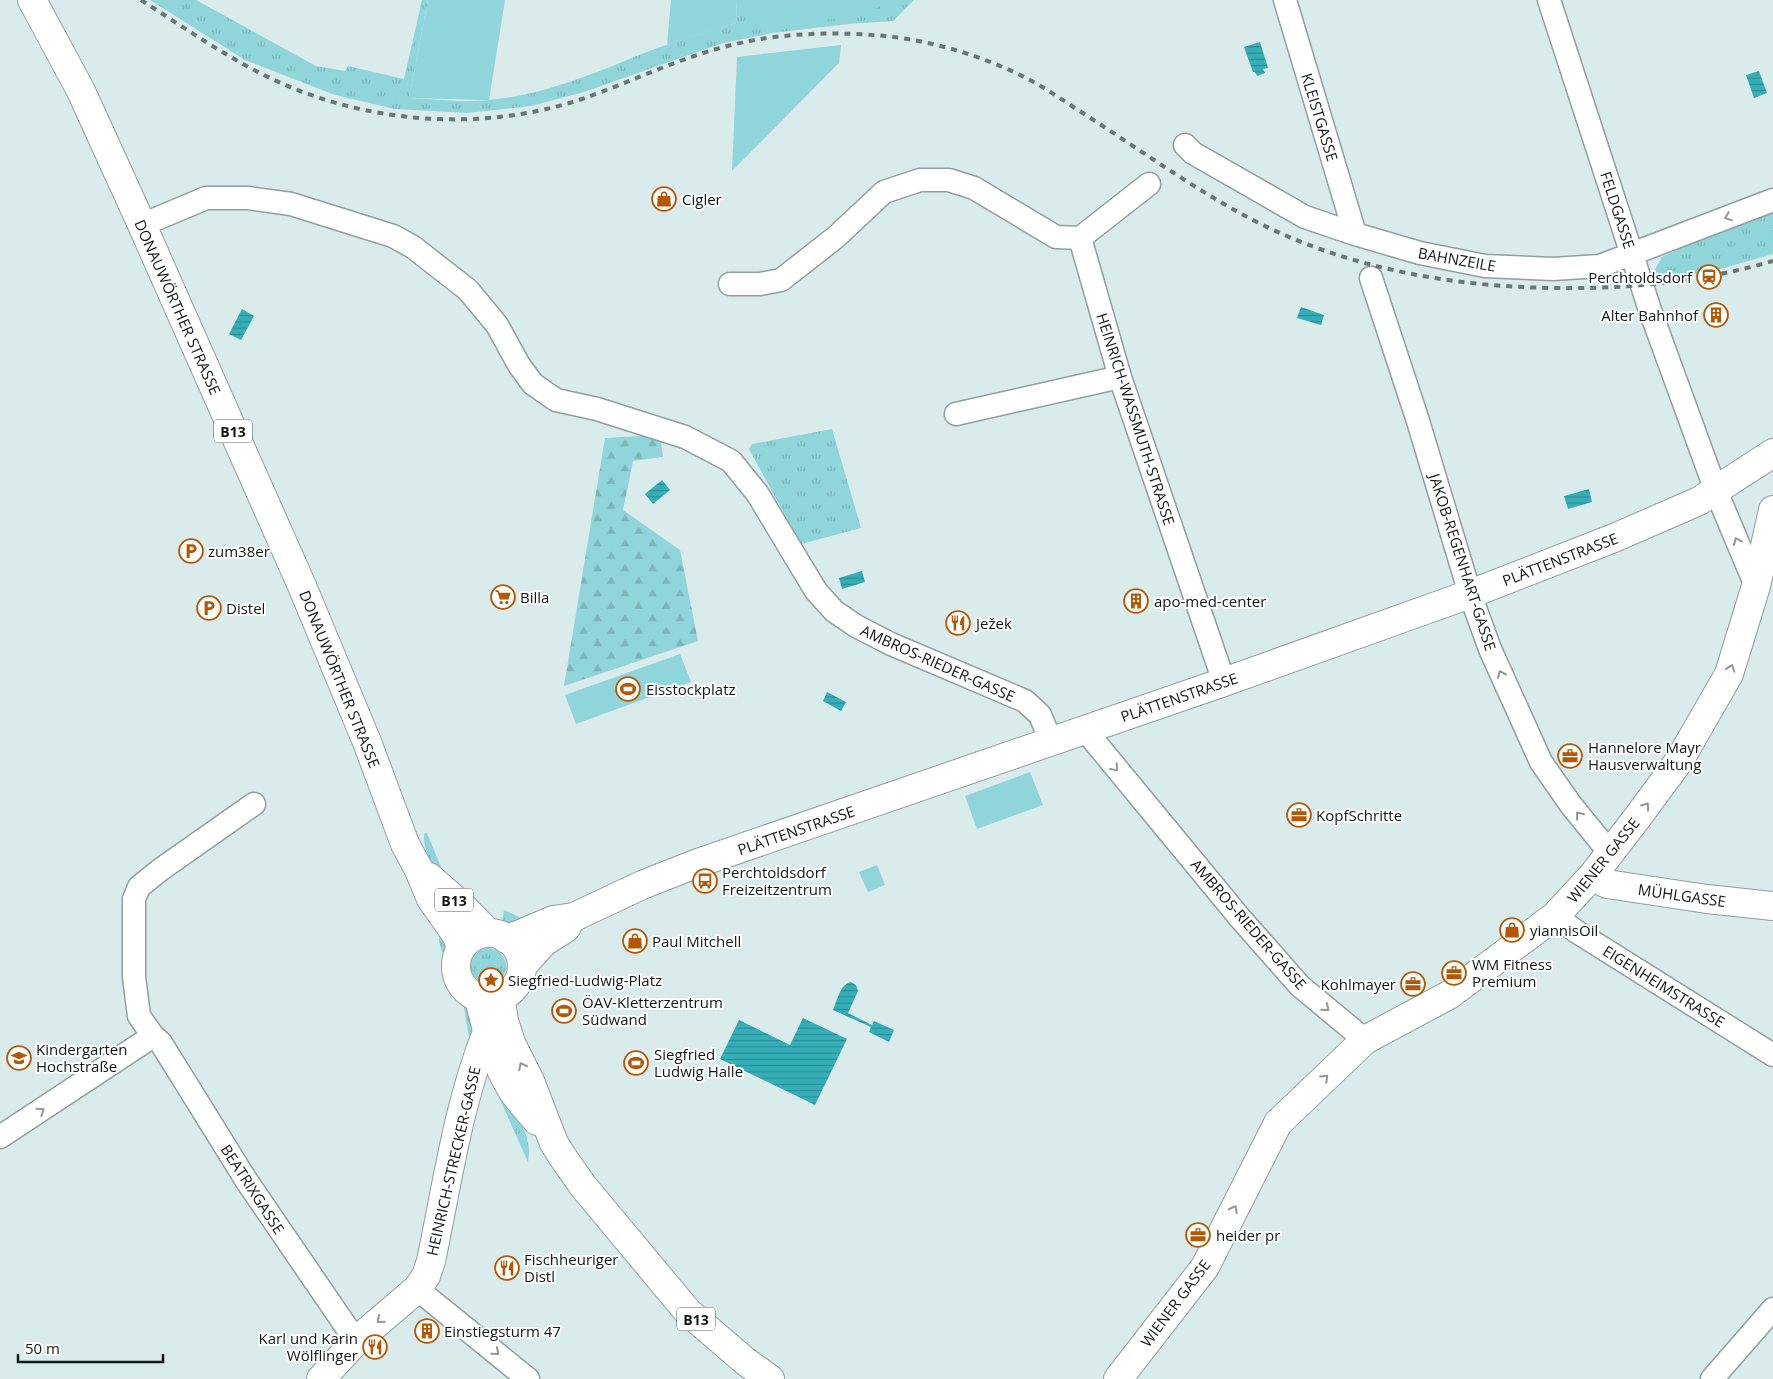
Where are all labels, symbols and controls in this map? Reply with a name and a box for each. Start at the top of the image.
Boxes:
street label: KLEISTGASSE [1297,70,1343,164]
street label: FELDGASSE [1596,169,1640,251]
shop icon: Cigler [651,186,677,212]
place label: Cigler [682,189,722,209]
one-way arrow [1724,212,1732,222]
street label: DONAUWÖRTHER STRASSE [130,216,226,398]
street label: BAHNZEILE [1416,242,1498,276]
station icon: Perchtoldsdorf [1696,264,1722,290]
place label: Perchtoldsdorf [1588,267,1693,287]
building icon: Alter Bahnhof [1703,302,1729,328]
place label: Alter Bahnhof [1601,305,1699,325]
street label: HEINRICH-WASSMUTH-STRASSE [1092,310,1180,528]
road number: B13 [214,420,252,442]
street label: JAKOB-REGENHART-GASSE [1424,469,1501,653]
street label: PLÄTTENSTRASSE [1499,528,1621,590]
one-way arrow [1732,537,1743,546]
parking icon: zum38er [178,538,204,564]
place label: zum38er [208,541,270,561]
supermarket icon: Billa [490,584,516,610]
street label: DONAUWÖRTHER STRASSE [295,587,385,771]
place label: Billa [520,587,549,607]
building icon: apo-med-center [1123,588,1149,614]
place label: apo-med-center [1154,591,1266,611]
parking icon: Distel [196,595,222,621]
place label: Distel [226,598,265,618]
restaurant icon: Ježek [945,610,971,636]
place label: Ježek [974,613,1012,633]
street label: AMBROS-RIEDER-GASSE [858,620,1018,706]
one-way arrow [1725,664,1735,673]
street label: PLÄTTENSTRASSE [1118,668,1240,726]
one-way arrow [1498,670,1508,679]
sports icon: Eisstockplatz [615,676,641,702]
place label: Eisstockplatz [646,679,736,699]
place label: Hannelore Mayr Hausverwaltung [1588,737,1701,774]
office icon: Hannelore Mayr Hausverwaltung [1557,743,1583,769]
one-way arrow [1110,762,1118,771]
street label: PLÄTTENSTRASSE [735,801,857,859]
office icon: KopfSchritte [1286,802,1312,828]
one-way arrow [1640,802,1649,812]
place label: KopfSchritte [1316,805,1402,825]
one-way arrow [1576,812,1585,821]
street label: WIENER GASSE [1562,813,1644,907]
street label: AMBROS-RIEDER-GASSE [1187,854,1311,994]
place label: Perchtoldsdorf Freizeitzentrum [722,862,832,899]
bus stop icon: Perchtoldsdorf Freizeitzentrum [692,868,718,894]
street label: MÜHLGASSE [1637,879,1727,911]
road number: B13 [435,888,473,912]
shop icon: yiannisOil [1499,917,1525,943]
place label: yiannisOil [1530,920,1598,940]
shop icon: Paul Mitchell [622,928,648,954]
place label: Paul Mitchell [652,931,741,951]
street label: EIGENHEIMSTRASSE [1599,940,1729,1032]
place label: WM Fitness Premium [1472,954,1552,991]
office icon: WM Fitness Premium [1441,960,1467,986]
place icon: Siegfried-Ludwig-Platz [478,967,504,993]
place label: Siegfried-Ludwig-Platz [508,970,662,990]
office icon: Kohlmayer [1400,971,1426,997]
place label: Kohlmayer [1321,974,1396,994]
place label: ÖAV-Kletterzentrum Südwand [582,992,723,1029]
sports icon: ÖAV-Kletterzentrum Südwand [551,998,577,1024]
one-way arrow [1321,1002,1330,1011]
place label: Kindergarten Hochstraße [36,1039,127,1076]
place label: Siegfried Ludwig Halle [654,1044,743,1081]
school or university icon: Kindergarten Hochstraße [6,1045,32,1071]
sports icon: Siegfried Ludwig Halle [623,1050,649,1076]
one-way arrow [518,1062,528,1071]
street label: HEINRICH-STRECKER-GASSE [421,1064,485,1258]
one-way arrow [1320,1075,1329,1084]
one-way arrow [35,1107,44,1117]
street label: BEATRIXGASSE [217,1140,289,1238]
one-way arrow [1228,1206,1238,1215]
office icon: heider pr [1185,1222,1211,1248]
place label: heider pr [1216,1225,1280,1245]
place label: Fischheuriger Distl [524,1249,619,1286]
restaurant icon: Fischheuriger Distl [494,1255,520,1281]
street label: WIENER GASSE [1136,1255,1214,1351]
road number: B13 [677,1308,715,1330]
one-way arrow [377,1315,386,1324]
building icon: Einstiegsturm 47 [414,1318,440,1344]
place label: Einstiegsturm 47 [444,1321,561,1341]
place label: Karl und Karin Wölflinger [259,1328,358,1365]
scale bar [18,1332,162,1364]
restaurant icon: Karl und Karin Wölflinger [362,1334,388,1360]
text: 50 m [25,1338,60,1358]
one-way arrow [490,1347,499,1355]

